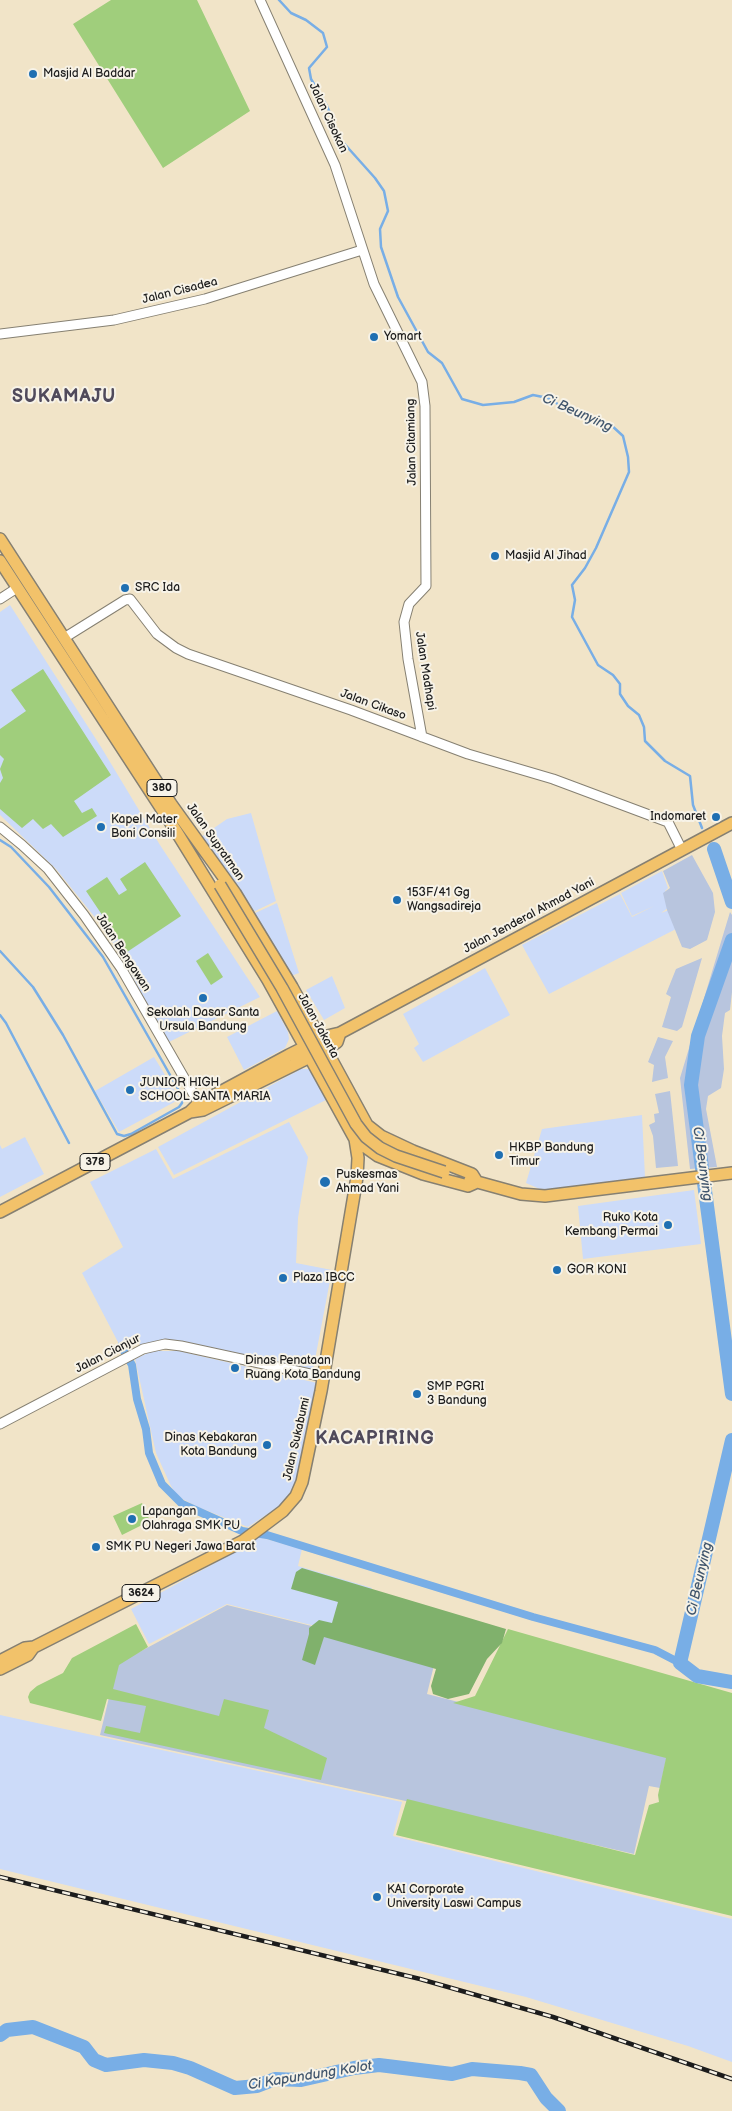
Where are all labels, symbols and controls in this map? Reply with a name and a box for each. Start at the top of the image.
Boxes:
place label: Masjid Al Baddar [43,67,135,81]
marker: Masjid Al Baddar [27,68,39,80]
street label: Jalan Cisokan [306,81,350,155]
street label: Jalan Cisadea [141,275,219,307]
place label: Yomart [384,330,422,344]
marker: Yomart [368,331,380,343]
district label: SUKAMAJU [11,386,117,408]
water label: Ci Beunying [539,390,615,436]
street label: Jalan Citamiang [404,398,420,486]
place label: Masjid Al Jihad [505,549,587,563]
marker: Masjid Al Jihad [489,550,501,562]
place label: SRC Ida [135,581,180,595]
marker: SRC Ida [119,582,131,594]
street label: Jalan Madhapi [412,631,438,711]
street label: Jalan Cikaso [338,686,408,724]
road number: 380 [147,780,177,796]
street label: Jalan Supratman [183,801,247,883]
place label: Indomaret [650,810,706,824]
marker: Indomaret [710,811,722,823]
place label: Kapel Mater Boni Consili [111,813,177,841]
marker: Kapel Mater Boni Consili [95,821,107,833]
street label: Jalan Jenderal Ahmad Yani [461,875,597,957]
place label: 153F/41 Gg Wangsadireja [407,886,481,914]
marker: 153F/41 Gg Wangsadireja [391,894,403,906]
street label: Jalan Bengawan [93,912,153,994]
street label: Jalan Jakarta [294,991,342,1061]
marker: Sekolah Dasar Santa Ursula Bandung [197,992,209,1004]
place label: Sekolah Dasar Santa Ursula Bandung [147,1006,259,1034]
place label: JUNIOR HIGH SCHOOL SANTA MARIA [140,1076,270,1104]
marker: JUNIOR HIGH SCHOOL SANTA MARIA [124,1084,136,1096]
water label: Ci Beunying [688,1126,716,1202]
place label: HKBP Bandung Timur [509,1141,594,1169]
marker: HKBP Bandung Timur [493,1149,505,1161]
road number: 378 [80,1154,110,1170]
place label: Puskesmas Ahmad Yani [336,1168,399,1196]
marker: Puskesmas Ahmad Yani [318,1175,332,1189]
place label: Ruko Kota Kembang Permai [565,1211,658,1239]
marker: Ruko Kota Kembang Permai [662,1219,674,1231]
place label: GOR KONI [567,1263,626,1277]
marker: GOR KONI [551,1264,563,1276]
place label: Plaza IBCC [293,1271,355,1285]
marker: Plaza IBCC [277,1272,289,1284]
street label: Jalan Cianjur [73,1331,143,1377]
place label: Dinas Penataan Ruang Kota Bandung [245,1354,361,1382]
marker: Dinas Penataan Ruang Kota Bandung [229,1362,241,1374]
place label: SMP PGRI 3 Bandung [427,1380,487,1408]
marker: SMP PGRI 3 Bandung [411,1388,423,1400]
street label: Jalan Sukabumi [280,1396,314,1482]
district label: KACAPIRING [314,1428,436,1450]
place label: Dinas Kebakaran Kota Bandung [164,1431,257,1459]
marker: Dinas Kebakaran Kota Bandung [261,1439,273,1451]
place label: Lapangan Olahraga SMK PU [142,1505,240,1533]
marker: Lapangan Olahraga SMK PU [126,1513,138,1525]
place label: SMK PU Negeri Jawa Barat [106,1540,255,1554]
marker: SMK PU Negeri Jawa Barat [90,1541,102,1553]
water label: Ci Beunying [683,1541,717,1617]
road number: 3624 [122,1585,160,1602]
place label: KAI Corporate University Laswi Campus [387,1883,521,1911]
marker: KAI Corporate University Laswi Campus [371,1891,383,1903]
water label: Ci Kapundung Kolot [247,2058,373,2094]

